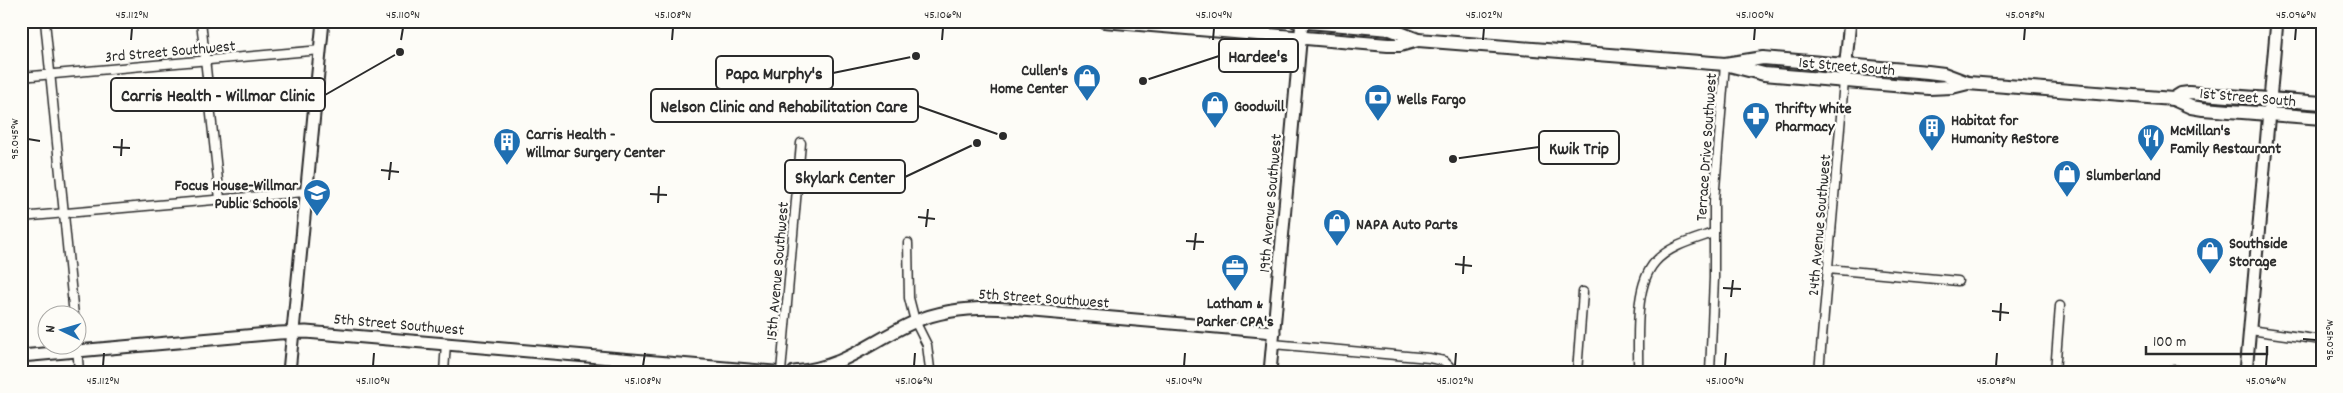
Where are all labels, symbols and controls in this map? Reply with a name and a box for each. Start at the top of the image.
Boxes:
text: 45.112°N [116,7,148,24]
text: 45.110°N [386,7,420,24]
text: 45.108°N [655,7,691,24]
text: 45.106°N [924,7,962,24]
text: 45.104°N [1196,7,1232,24]
text: 45.102°N [1466,7,1502,24]
text: 45.100°N [1736,7,1774,24]
text: 45.098°N [2005,7,2045,24]
text: 45.096°N [2276,7,2316,24]
street label: 3rd Street Southwest [104,35,237,70]
callout: Hardee's [1219,39,1298,72]
text: Hardee's [1228,46,1288,71]
street label: 1st Street South [1798,52,1896,83]
callout: Papa Murphy's [716,56,833,89]
place label: Cullen's Home Center [990,60,1069,101]
text: Papa Murphy's [725,63,823,88]
shop icon: Cullen's Home Center [1072,63,1102,102]
street label: Terrace Drive Southwest [1691,72,1724,222]
callout: Carris Health - Willmar Clinic [111,78,325,111]
bank icon: Wells Fargo [1363,83,1393,122]
street label: 1st Street South [2199,83,2297,114]
text: Carris Health - Willmar Clinic [121,85,315,110]
callout: Nelson Clinic and Rehabilitation Care [651,89,918,122]
place label: Wells Fargo [1397,89,1466,112]
shop icon: Goodwill [1200,90,1230,129]
text: Nelson Clinic and Rehabilitation Care [660,96,908,121]
place label: Goodwill [1234,96,1285,119]
place label: Thrifty White Pharmacy [1775,98,1852,139]
pharmacy icon: Thrifty White Pharmacy [1741,101,1771,140]
place label: Habitat for Humanity ReStore [1951,110,2059,151]
building icon: Habitat for Humanity ReStore [1917,113,1947,152]
text: 95.045°W [7,118,24,159]
place label: McMillan's Family Restaurant [2170,120,2281,161]
restaurant icon: McMillan's Family Restaurant [2136,123,2166,162]
place label: Carris Health - Willmar Surgery Center [526,124,666,165]
building icon: Carris Health - Willmar Surgery Center [492,127,522,166]
callout: Kwik Trip [1539,131,1619,164]
street label: 19th Avenue Southwest [1254,133,1289,274]
text: Kwik Trip [1549,138,1609,163]
street label: 24th Avenue Southwest [1803,153,1838,297]
shop icon: Slumberland [2052,159,2082,198]
callout: Skylark Center [785,160,905,193]
place label: Slumberland [2086,165,2161,188]
text: Skylark Center [795,167,895,192]
place label: Focus House-Willmar Public Schools [174,175,299,216]
school or university icon: Focus House-Willmar Public Schools [302,178,332,217]
street label: 15th Avenue Southwest [761,201,796,342]
shop icon: NAPA Auto Parts [1322,208,1352,247]
place label: NAPA Auto Parts [1356,214,1458,237]
place label: Southside Storage [2229,233,2288,274]
shop icon: Southside Storage [2195,236,2225,275]
office icon: Latham & Parker CPA's [1220,253,1250,292]
street label: 5th Street Southwest [978,283,1110,316]
place label: Latham & Parker CPA's [1196,293,1274,334]
north arrow [38,306,88,356]
street label: 5th Street Southwest [332,308,465,343]
text: 95.045°W [2322,319,2339,360]
scale bar [2146,323,2267,355]
text: N [41,325,61,333]
text: 100 m [2153,332,2186,354]
text: 45.112°N [87,373,119,390]
text: 45.110°N [356,373,390,390]
text: 45.108°N [625,373,661,390]
text: 45.106°N [895,373,933,390]
text: 45.104°N [1166,373,1202,390]
text: 45.102°N [1437,373,1473,390]
text: 45.100°N [1706,373,1744,390]
text: 45.098°N [1976,373,2016,390]
text: 45.096°N [2246,373,2286,390]

